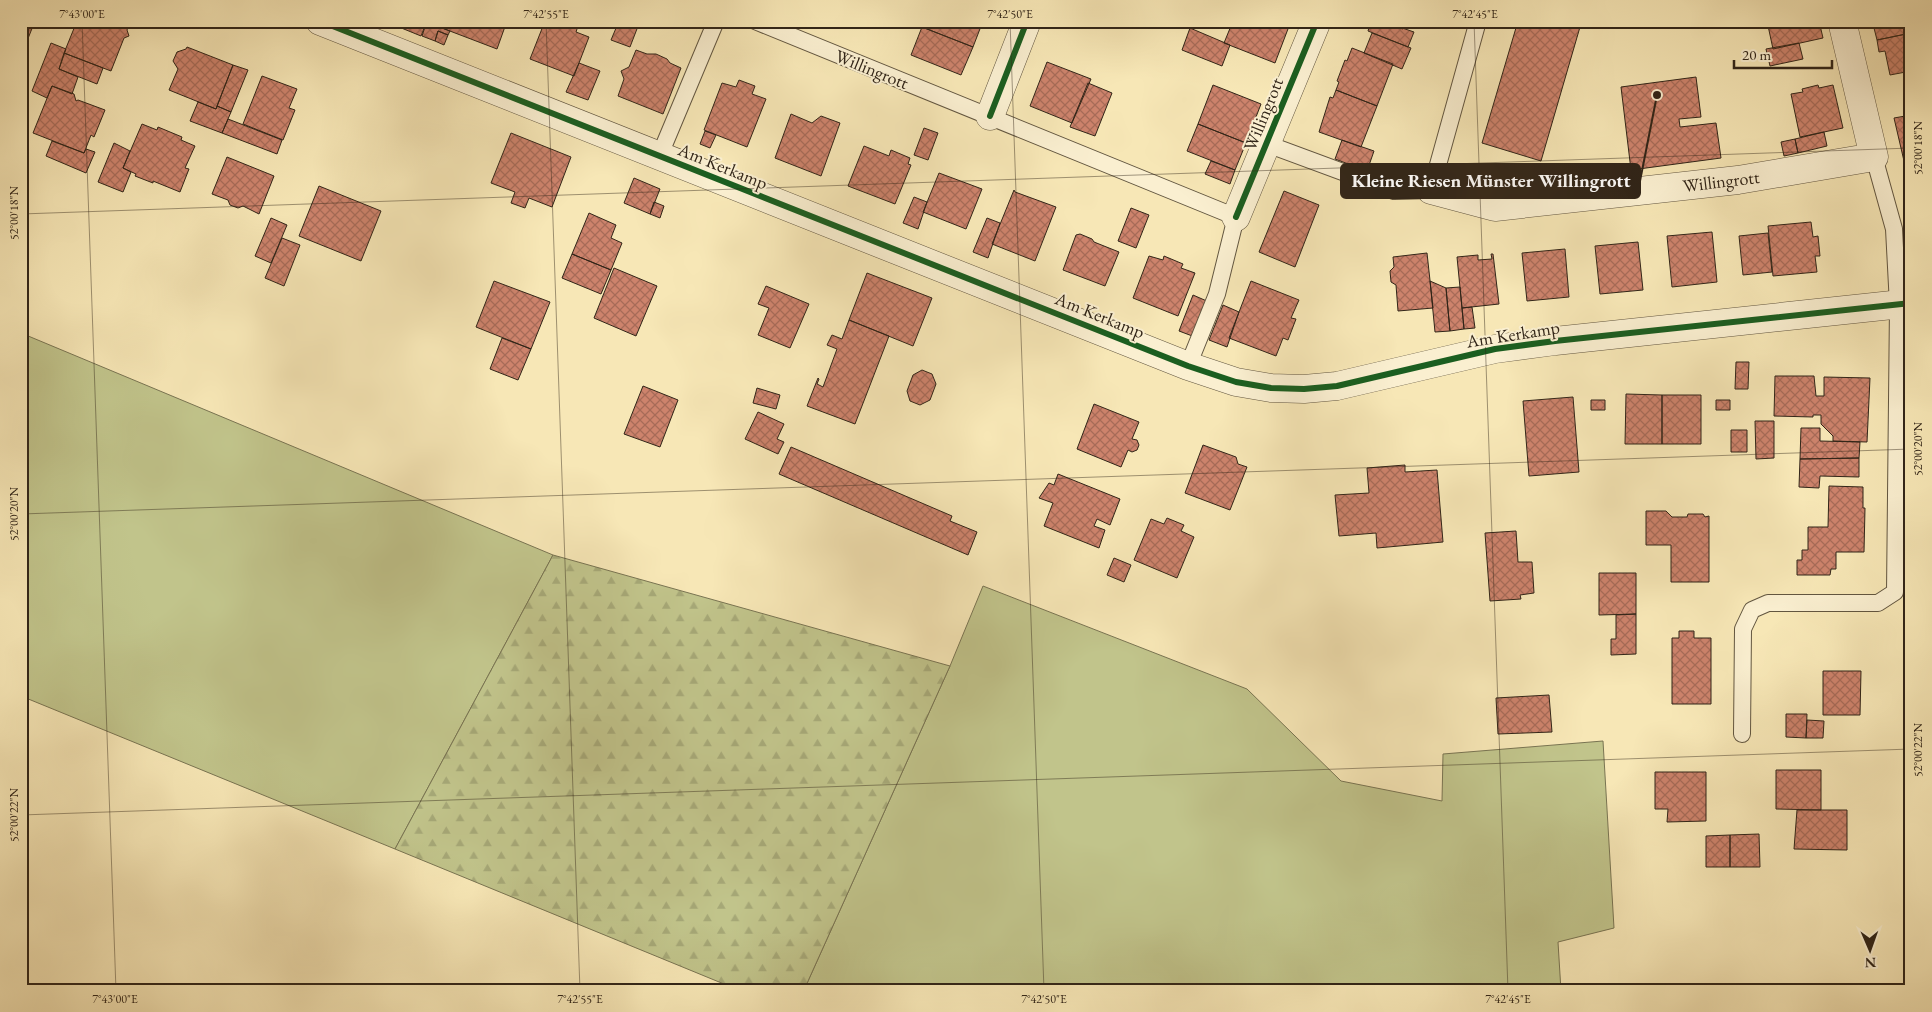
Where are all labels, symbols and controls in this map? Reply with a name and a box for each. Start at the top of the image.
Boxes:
text: 7°43'00"E [59,6,105,22]
text: 7°42'55"E [523,6,569,22]
text: 7°42'50"E [987,6,1033,22]
text: 7°42'45"E [1452,6,1498,22]
scale bar [1734,38,1832,70]
street label: Willingrott [832,44,912,94]
text: 20 m [1742,45,1771,64]
street label: Willingrott [1238,74,1288,154]
text: 52°00'18"N [1910,121,1926,175]
street label: Am Kerkamp [674,137,771,194]
callout: Kleine Riesen Münster Willingrott [1341,164,1640,198]
street label: Willingrott [1681,165,1761,197]
text: Kleine Riesen Münster Willingrott [1351,168,1631,193]
text: 52°00'18"N [6,186,22,240]
street label: Am Kerkamp [1051,286,1148,343]
street label: Am Kerkamp [1464,315,1561,353]
text: 52°00'20"N [1910,422,1926,476]
text: 52°00'20"N [6,487,22,541]
text: 52°00'22"N [1910,723,1926,777]
text: 52°00'22"N [6,788,22,842]
north arrow [1844,924,1894,974]
text: N [1864,954,1876,972]
text: 7°43'00"E [92,991,138,1007]
text: 7°42'55"E [557,991,603,1007]
text: 7°42'50"E [1021,991,1067,1007]
text: 7°42'45"E [1485,991,1531,1007]

